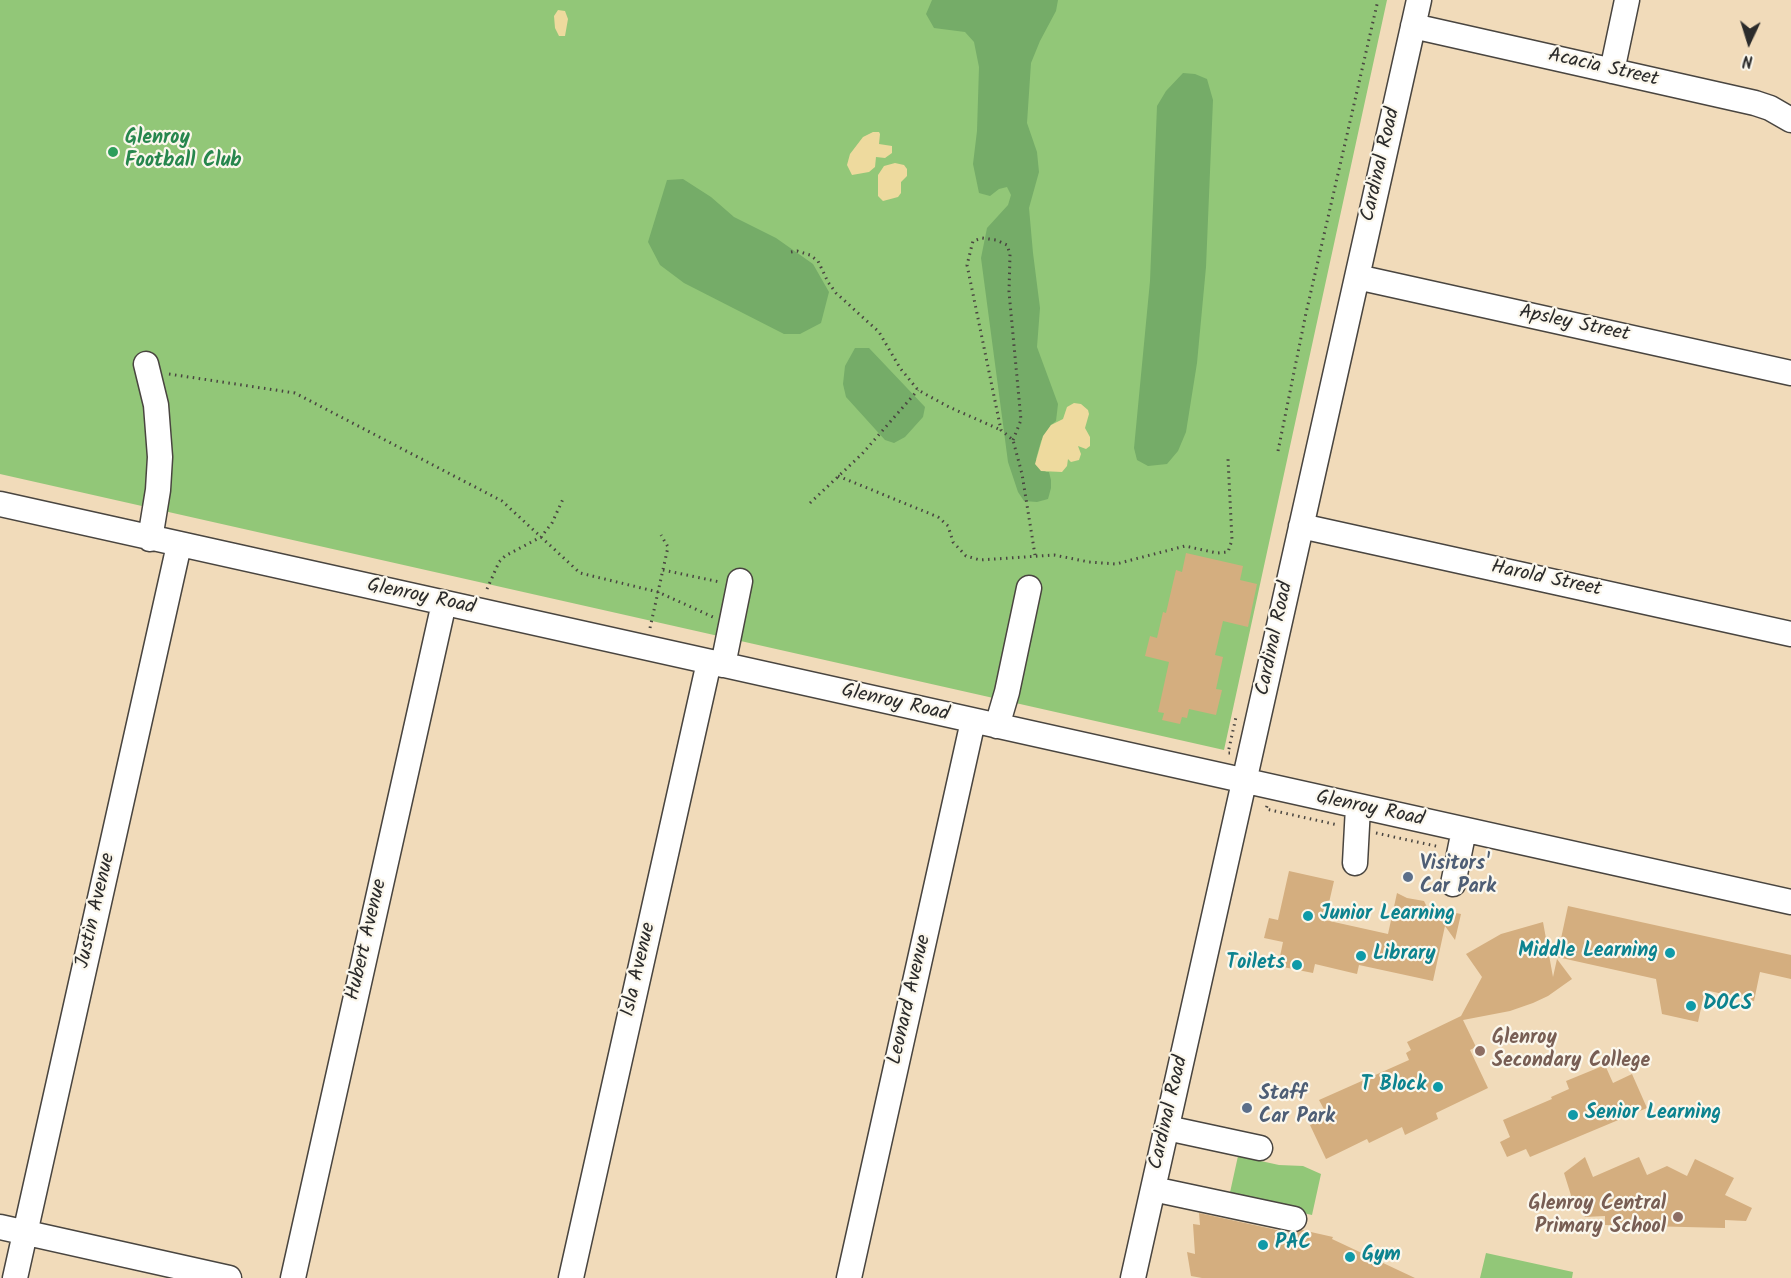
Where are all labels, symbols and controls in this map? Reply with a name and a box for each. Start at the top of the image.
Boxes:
north arrow [1719,12,1779,72]
street label: Acacia Street [1546,45,1660,93]
text: N [1742,48,1754,73]
street label: Cardinal Road [1357,106,1407,224]
place label: Glenroy Football Club [125,128,242,175]
marker: Glenroy Football Club [106,145,120,159]
street label: Apsley Street [1517,302,1631,348]
street label: Harold Street [1489,557,1603,603]
street label: Glenroy Road [365,575,477,621]
street label: Cardinal Road [1252,580,1300,698]
street label: Glenroy Road [839,680,951,728]
street label: Glenroy Road [1314,787,1426,833]
street label: Justin Avenue [72,851,122,971]
place label: Visitors' Car Park [1420,854,1496,901]
marker: Visitors' Car Park [1401,870,1415,884]
street label: Hubert Avenue [342,877,394,1003]
place label: Junior Learning [1320,904,1455,928]
marker: Junior Learning [1301,909,1315,923]
street label: Isla Avenue [618,921,662,1019]
street label: Leonard Avenue [884,933,938,1067]
place label: Middle Learning [1518,941,1658,965]
place label: Library [1373,944,1436,968]
marker: Middle Learning [1663,946,1677,960]
marker: Library [1354,949,1368,963]
place label: Toilets [1226,953,1285,977]
marker: Toilets [1290,958,1304,972]
place label: DOCS [1703,994,1752,1018]
marker: DOCS [1684,999,1698,1013]
place label: Glenroy Secondary College [1492,1028,1650,1075]
marker: Glenroy Secondary College [1473,1044,1487,1058]
street label: Cardinal Road [1145,1054,1195,1172]
place label: T Block [1361,1075,1426,1099]
marker: T Block [1431,1080,1445,1094]
place label: Staff Car Park [1259,1084,1335,1131]
marker: Staff Car Park [1240,1101,1254,1115]
place label: Senior Learning [1585,1103,1721,1127]
marker: Senior Learning [1566,1108,1580,1122]
place label: Glenroy Central Primary School [1528,1194,1666,1241]
marker: Glenroy Central Primary School [1671,1210,1685,1224]
place label: PAC [1275,1233,1311,1257]
marker: PAC [1256,1238,1270,1252]
place label: Gym [1362,1245,1401,1269]
marker: Gym [1343,1250,1357,1264]

